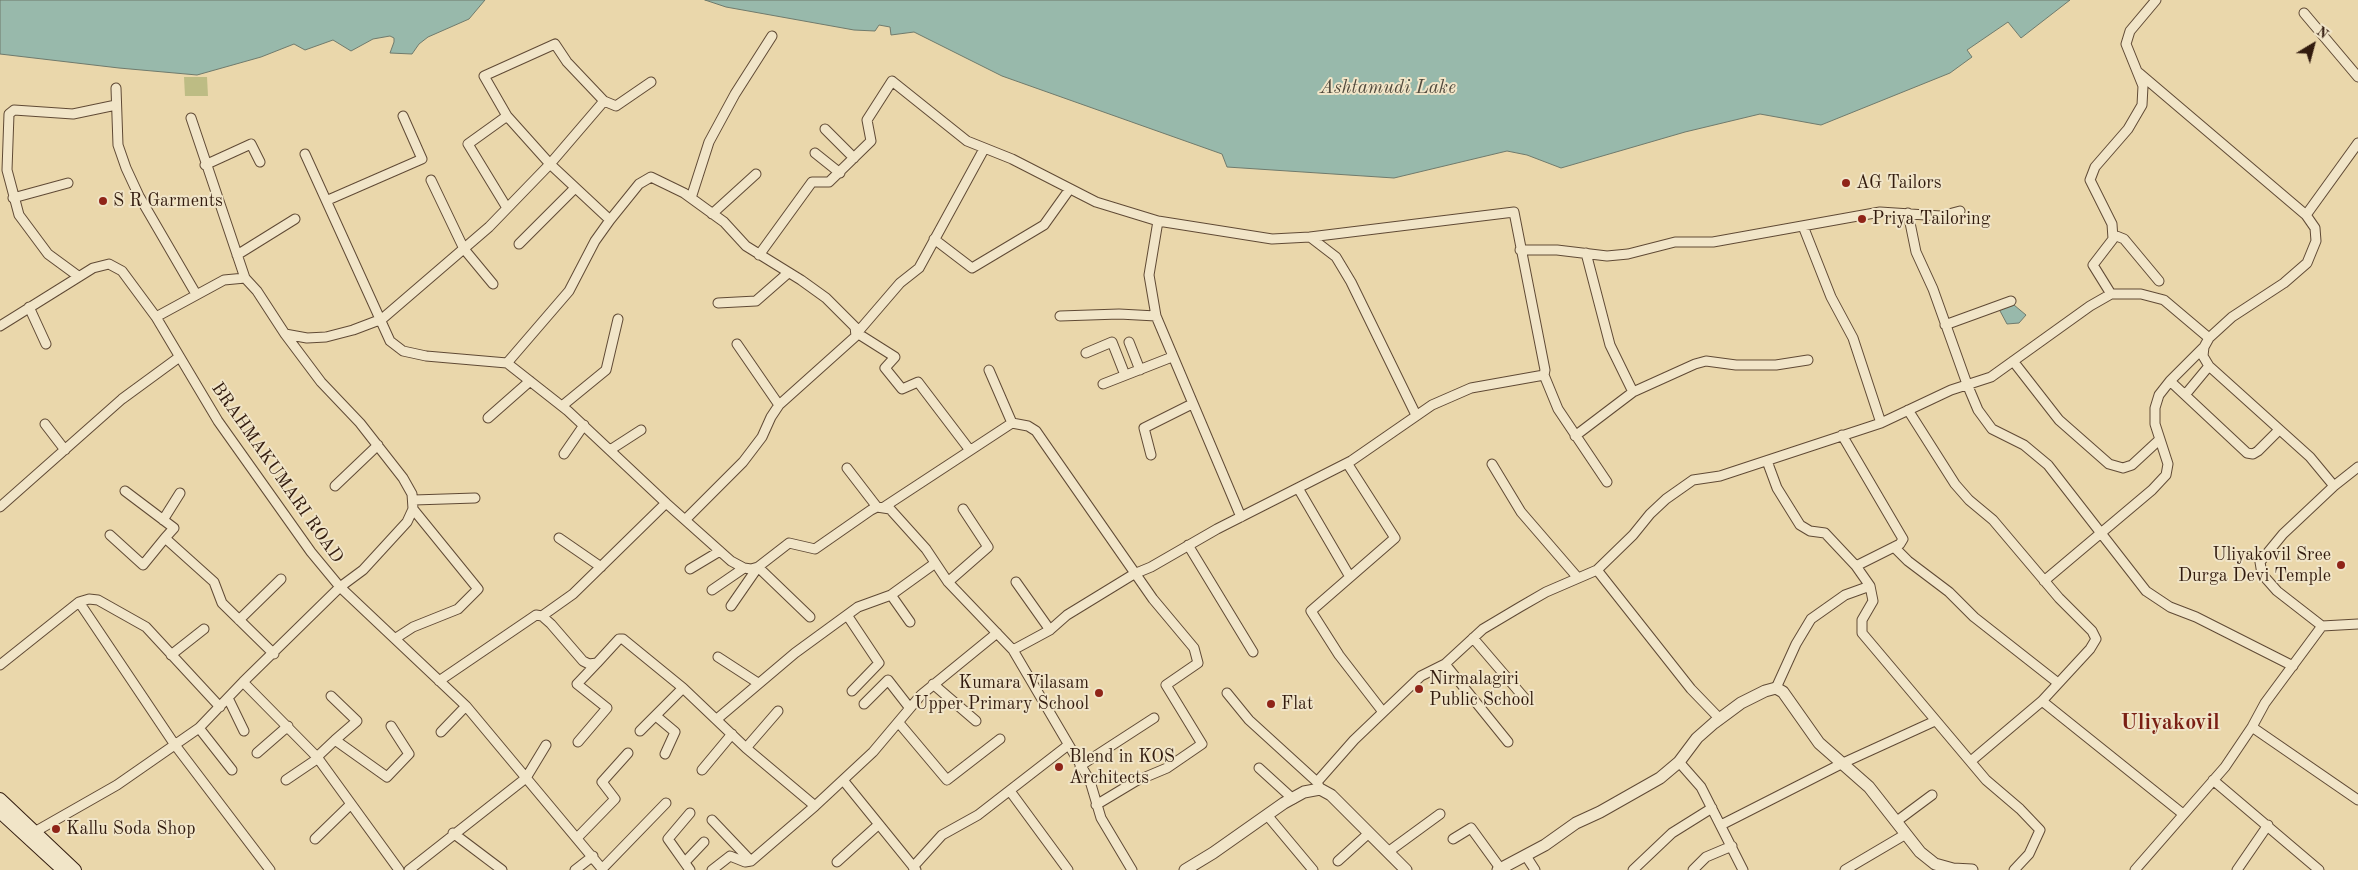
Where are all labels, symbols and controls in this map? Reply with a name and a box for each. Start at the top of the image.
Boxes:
north arrow [2288,20,2338,70]
text: N [2314,24,2331,42]
water label: Ashtamudi Lake [1320,77,1456,99]
place label: AG Tailors [1856,172,1942,194]
marker: AG Tailors [1840,177,1852,189]
place label: S R Garments [113,190,223,212]
marker: S R Garments [97,195,109,207]
place label: Priya Tailoring [1872,208,1991,230]
marker: Priya Tailoring [1856,213,1868,225]
street label: BRAHMAKUMARI ROAD [206,378,348,568]
place label: Uliyakovil Sree Durga Devi Temple [2178,544,2331,586]
marker: Uliyakovil Sree Durga Devi Temple [2335,559,2347,571]
place label: Nirmalagiri Public School [1429,668,1534,711]
place label: Kumara Vilasam Upper Primary School [914,672,1089,714]
marker: Nirmalagiri Public School [1413,683,1425,695]
marker: Kumara Vilasam Upper Primary School [1093,687,1105,699]
place label: Flat [1281,693,1313,715]
marker: Flat [1265,698,1277,710]
district label: Uliyakovil [2120,710,2220,736]
place label: Blend in KOS Architects [1069,746,1175,789]
marker: Blend in KOS Architects [1053,761,1065,773]
place label: Kallu Soda Shop [66,818,195,840]
marker: Kallu Soda Shop [50,823,62,835]

